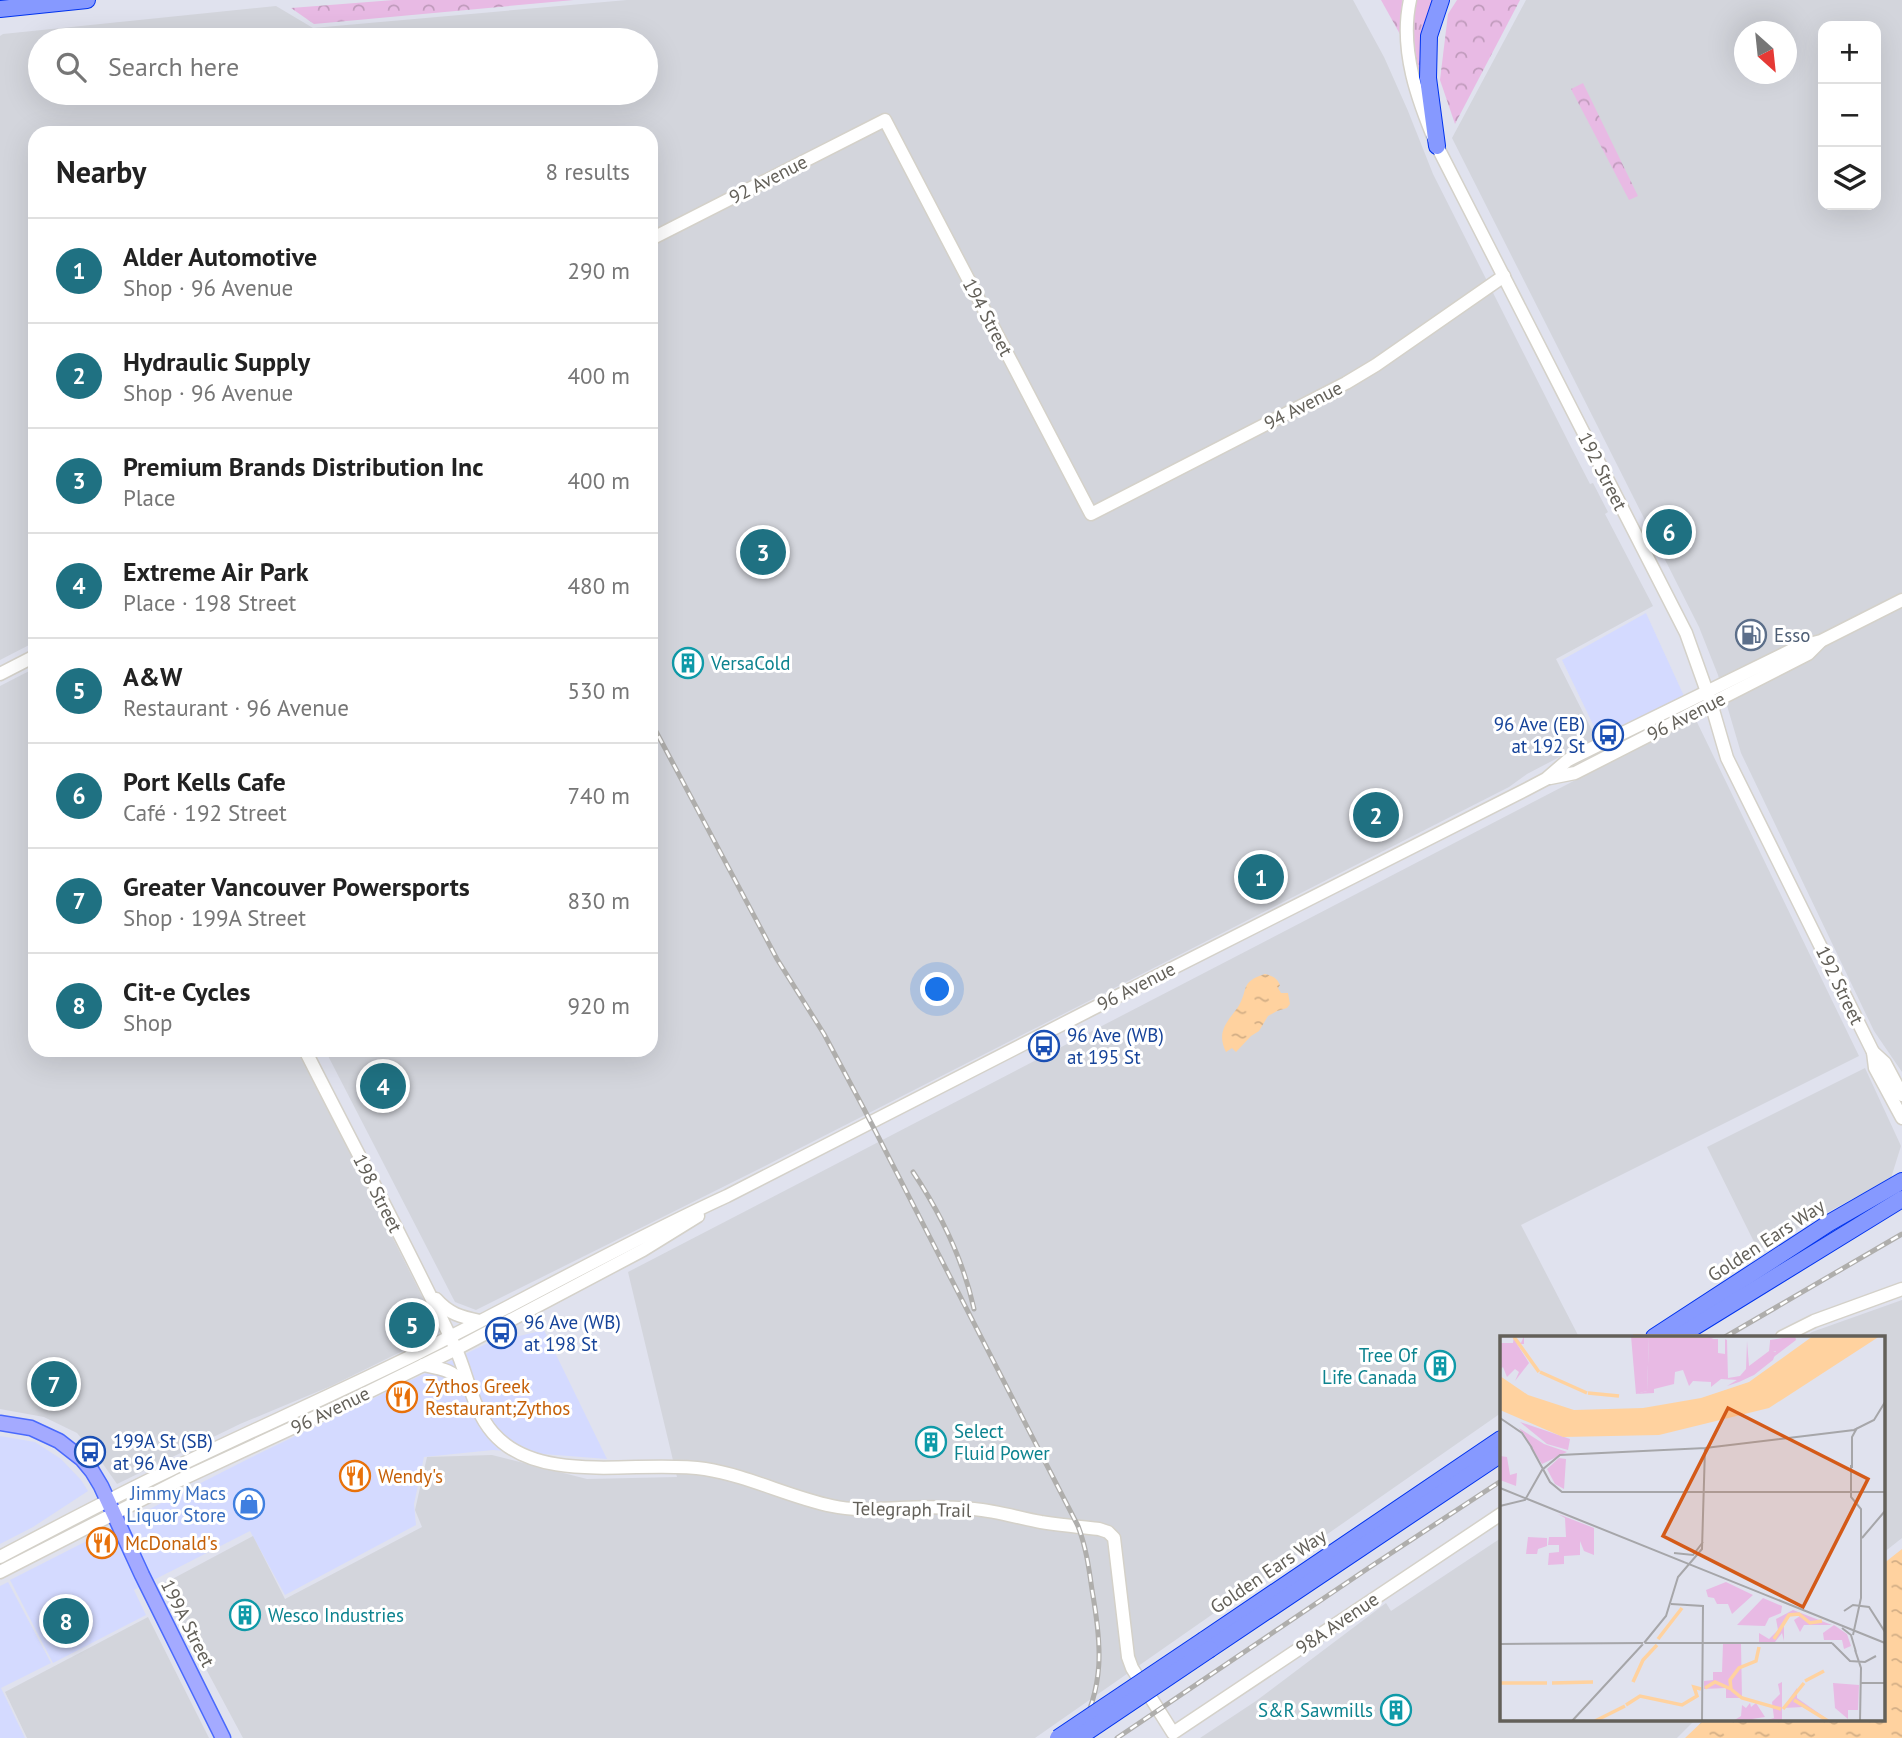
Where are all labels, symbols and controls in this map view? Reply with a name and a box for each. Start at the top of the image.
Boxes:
north arrow [1734,21,1797,84]
map controls [1818,21,1881,210]
button: + [1818,21,1881,84]
search box [28,28,658,105]
icon: search [52,48,90,86]
text: Search here [108,50,239,83]
button: − [1818,84,1881,147]
button: layers [1818,147,1881,210]
street label: 92 Avenue [725,149,811,209]
text: Nearby [56,152,146,191]
text: 8 results [546,157,630,186]
text: Alder Automotive [123,240,317,273]
text: 1 [72,256,86,285]
text: 290 m [568,256,630,285]
text: Shop · 96 Avenue [123,273,293,302]
street label: 194 Street [958,274,1019,361]
text: Hydraulic Supply [123,345,310,378]
text: 2 [72,361,86,390]
text: 400 m [568,361,630,390]
street label: 94 Avenue [1260,375,1346,435]
text: Shop · 96 Avenue [123,378,293,407]
street label: 192 Street [1573,428,1633,515]
text: Premium Brands Distribution Inc [123,450,484,483]
text: 3 [72,466,86,495]
text: 400 m [568,466,630,495]
text: Place [123,483,176,512]
pin: 6 [1646,506,1692,558]
pin: 3 [740,526,786,578]
text: Extreme Air Park [123,555,309,588]
text: 4 [72,571,86,600]
text: 480 m [568,571,630,600]
text: Place · 198 Street [123,588,296,617]
fuel station icon: Esso [1734,618,1768,652]
place label: Esso [1774,623,1810,647]
building icon: VersaCold [671,646,705,680]
place label: VersaCold [710,651,790,675]
text: A&W [123,660,182,693]
text: 5 [72,676,86,705]
text: 530 m [568,676,630,705]
street label: 96 Avenue [1643,686,1729,746]
text: Restaurant · 96 Avenue [123,693,349,722]
place label: 96 Ave (EB) at 192 St [1494,712,1586,758]
bus stop icon: 96 Ave (EB) at 192 St [1591,718,1625,752]
text: Port Kells Cafe [123,765,286,798]
text: 6 [72,781,86,810]
text: 740 m [568,781,630,810]
pin: 2 [1353,789,1399,841]
text: Café · 192 Street [123,798,287,827]
pin: 1 [1238,851,1284,903]
text: Greater Vancouver Powersports [123,870,470,903]
text: 7 [72,886,86,915]
text: 830 m [568,886,630,915]
text: Shop · 199A Street [123,903,306,932]
street label: 192 Street [1811,942,1870,1029]
street label: 96 Avenue [1093,956,1179,1016]
your location [920,972,954,1006]
text: Cit-e Cycles [123,975,250,1008]
text: 8 [72,991,86,1020]
text: 920 m [568,991,630,1020]
text: Shop [123,1008,173,1037]
place label: 96 Ave (WB) at 195 St [1067,1023,1164,1069]
bus stop icon: 96 Ave (WB) at 195 St [1027,1029,1061,1063]
pin: 4 [360,1060,406,1112]
street label: 198 Street [348,1150,408,1237]
street label: Golden Ears Way [1703,1193,1829,1287]
pin: 5 [389,1299,435,1351]
place label: 96 Ave (WB) at 198 St [524,1310,621,1356]
bus stop icon: 96 Ave (WB) at 198 St [484,1316,518,1350]
inset map [1500,1336,1884,1720]
place label: Tree Of Life Canada [1322,1343,1418,1389]
building icon: Tree Of Life Canada [1423,1349,1457,1383]
pin: 7 [31,1358,77,1410]
place label: Zythos Greek Restaurant;Zythos [425,1374,570,1420]
restaurant icon: Zythos Greek Restaurant;Zythos [385,1380,419,1414]
street label: 96 Avenue [287,1381,373,1439]
place label: Select Fluid Power [954,1419,1050,1465]
building icon: Select Fluid Power [914,1425,948,1459]
place label: 199A St (SB) at 96 Ave [113,1429,213,1475]
bus stop icon: 199A St (SB) at 96 Ave [73,1435,107,1469]
restaurant icon: Wendy's [338,1459,372,1493]
place label: Wendy's [378,1464,443,1488]
place label: Jimmy Macs Liquor Store [126,1481,226,1527]
shop icon: Jimmy Macs Liquor Store [232,1487,266,1521]
street label: Telegraph Trail [852,1496,972,1522]
street label: Golden Ears Way [1205,1523,1331,1619]
restaurant icon: McDonald's [85,1526,119,1560]
place label: McDonald's [125,1531,218,1555]
street label: 199A Street [156,1575,221,1671]
street label: 98A Avenue [1291,1587,1383,1659]
pin: 8 [43,1595,89,1647]
building icon: Wesco Industries [228,1598,262,1632]
place label: Wesco Industries [268,1603,404,1627]
building icon: S&R Sawmills [1379,1693,1413,1727]
place label: S&R Sawmills [1258,1698,1373,1722]

